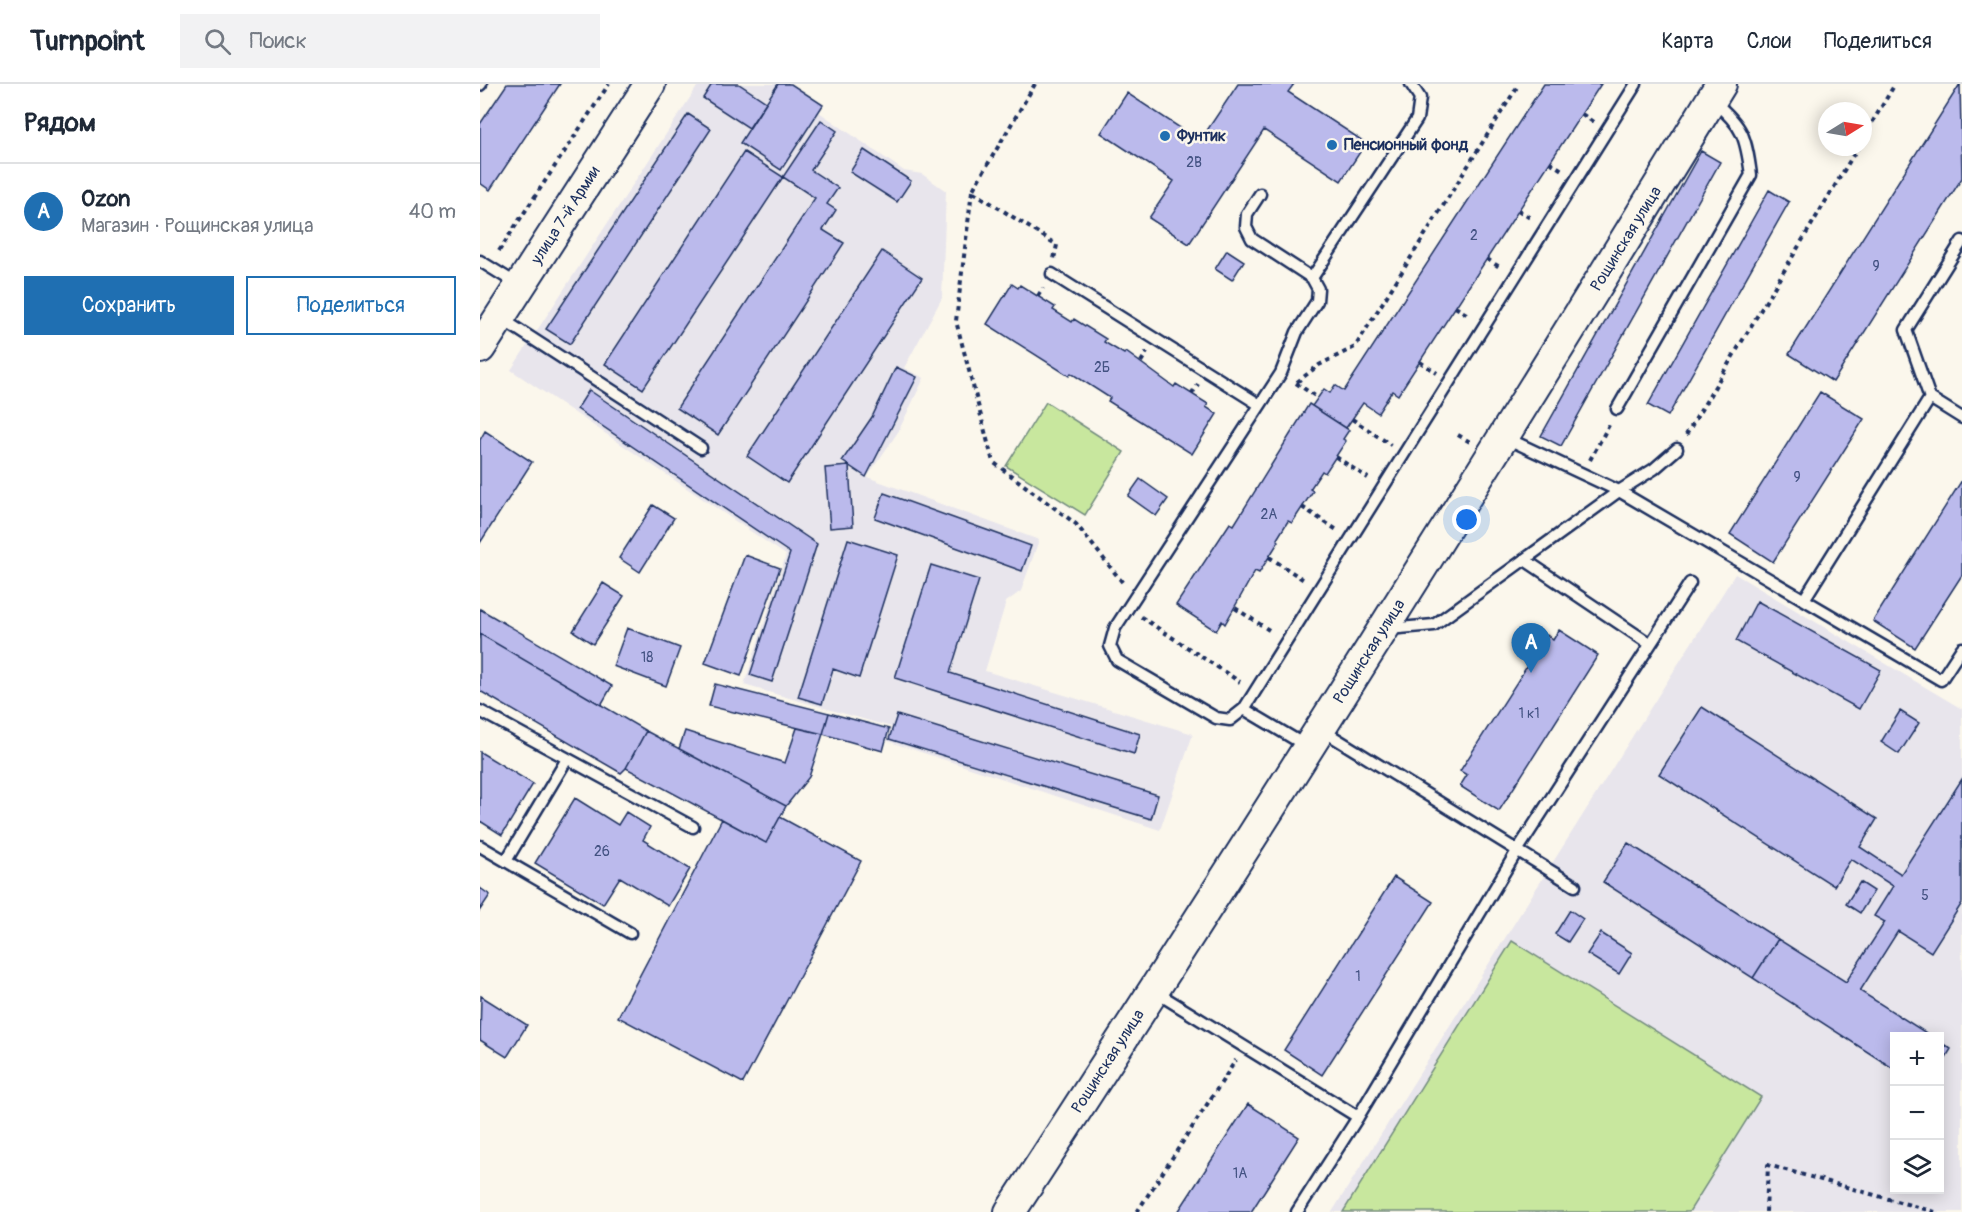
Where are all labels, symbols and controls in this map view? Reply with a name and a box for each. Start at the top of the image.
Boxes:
search box [180,14,600,68]
text: Turnpoint [30,24,144,59]
icon: search [201,25,234,58]
text: Поиск [249,27,307,55]
text: Карта [1661,28,1713,55]
text: Слои [1746,28,1791,55]
text: Поделиться [1824,28,1932,55]
north arrow [1818,102,1872,156]
text: Рядом [24,107,96,139]
place label: Фунтик [1176,126,1226,146]
marker: Фунтик [1158,129,1172,143]
place label: Пенсионный фонд [1344,135,1469,155]
marker: Пенсионный фонд [1325,138,1339,152]
house number: 2В [1186,154,1202,171]
street label: улица 7-й Армии [526,162,604,269]
street label: Рощинская улица [1586,183,1666,295]
text: Ozon [81,185,130,213]
text: A [37,199,50,224]
text: 40 m [409,199,456,224]
text: Магазин · Рощинская улица [81,213,314,238]
house number: 2 [1470,227,1478,244]
house number: 9 [1872,258,1880,275]
button: Сохранить [24,276,234,335]
button: Поделиться [246,276,456,335]
house number: 2Б [1094,359,1110,376]
house number: 9 [1793,469,1801,486]
your location [1452,505,1481,534]
house number: 2А [1261,506,1277,523]
street label: Рощинская улица [1329,595,1409,707]
pin: A [1512,624,1550,673]
house number: 18 [641,649,653,666]
house number: 1 к1 [1518,705,1540,722]
house number: 26 [594,843,610,860]
house number: 5 [1921,887,1929,904]
house number: 1 [1355,968,1361,985]
street label: Рощинская улица [1067,1005,1149,1117]
map controls [1890,1032,1944,1194]
button: + [1890,1032,1944,1086]
button: − [1890,1086,1944,1140]
button: layers [1890,1140,1944,1194]
house number: 1А [1233,1165,1247,1182]

